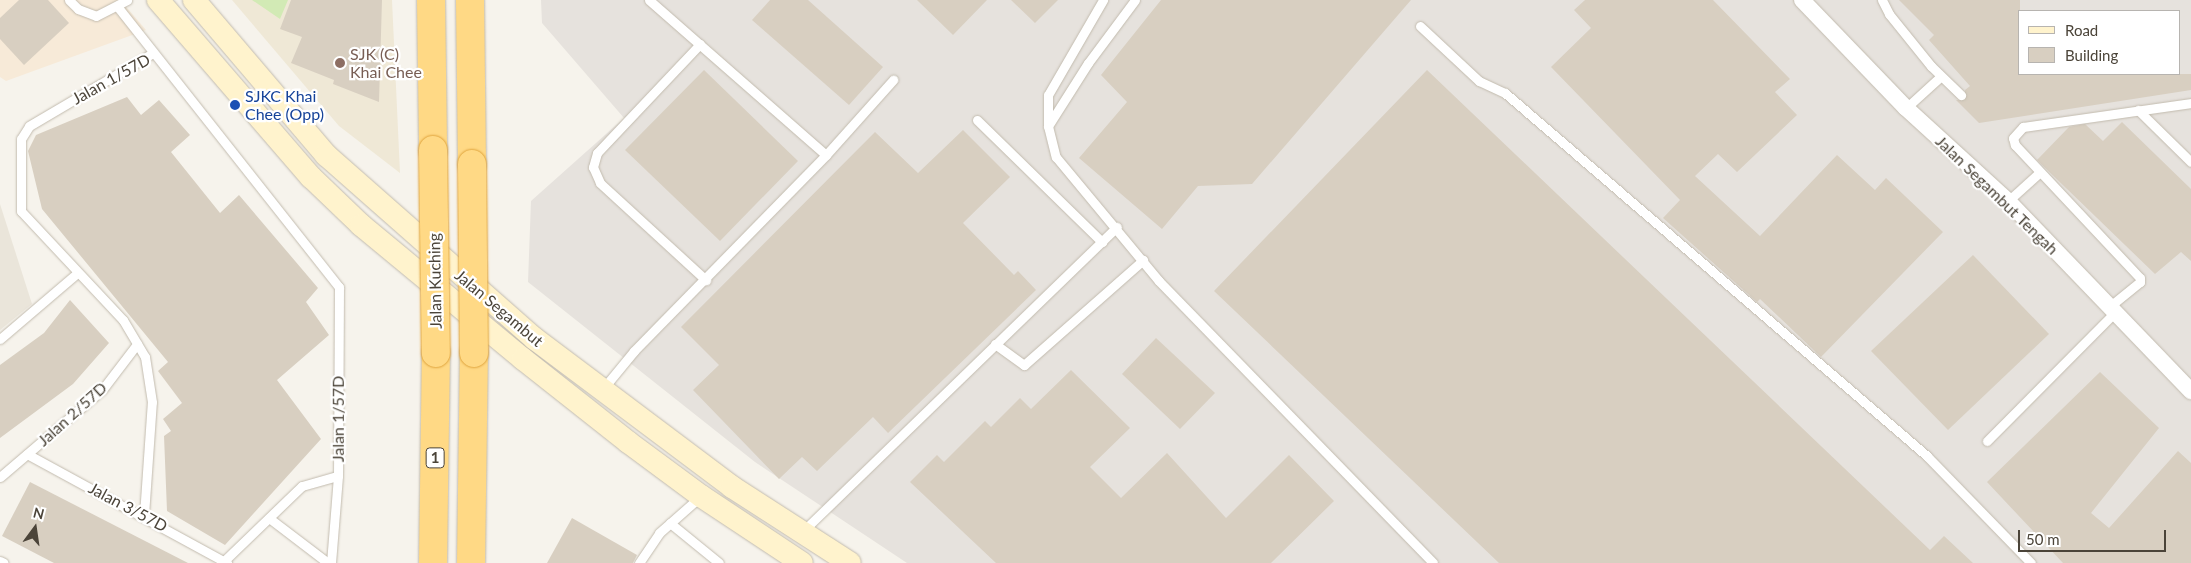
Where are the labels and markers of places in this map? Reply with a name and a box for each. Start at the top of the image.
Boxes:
place label: SJK (C) Khai Chee [350,44,422,82]
marker: SJK (C) Khai Chee [334,57,346,69]
place label: SJKC Khai Chee (Opp) [245,86,324,124]
marker: SJKC Khai Chee (Opp) [229,99,241,111]

